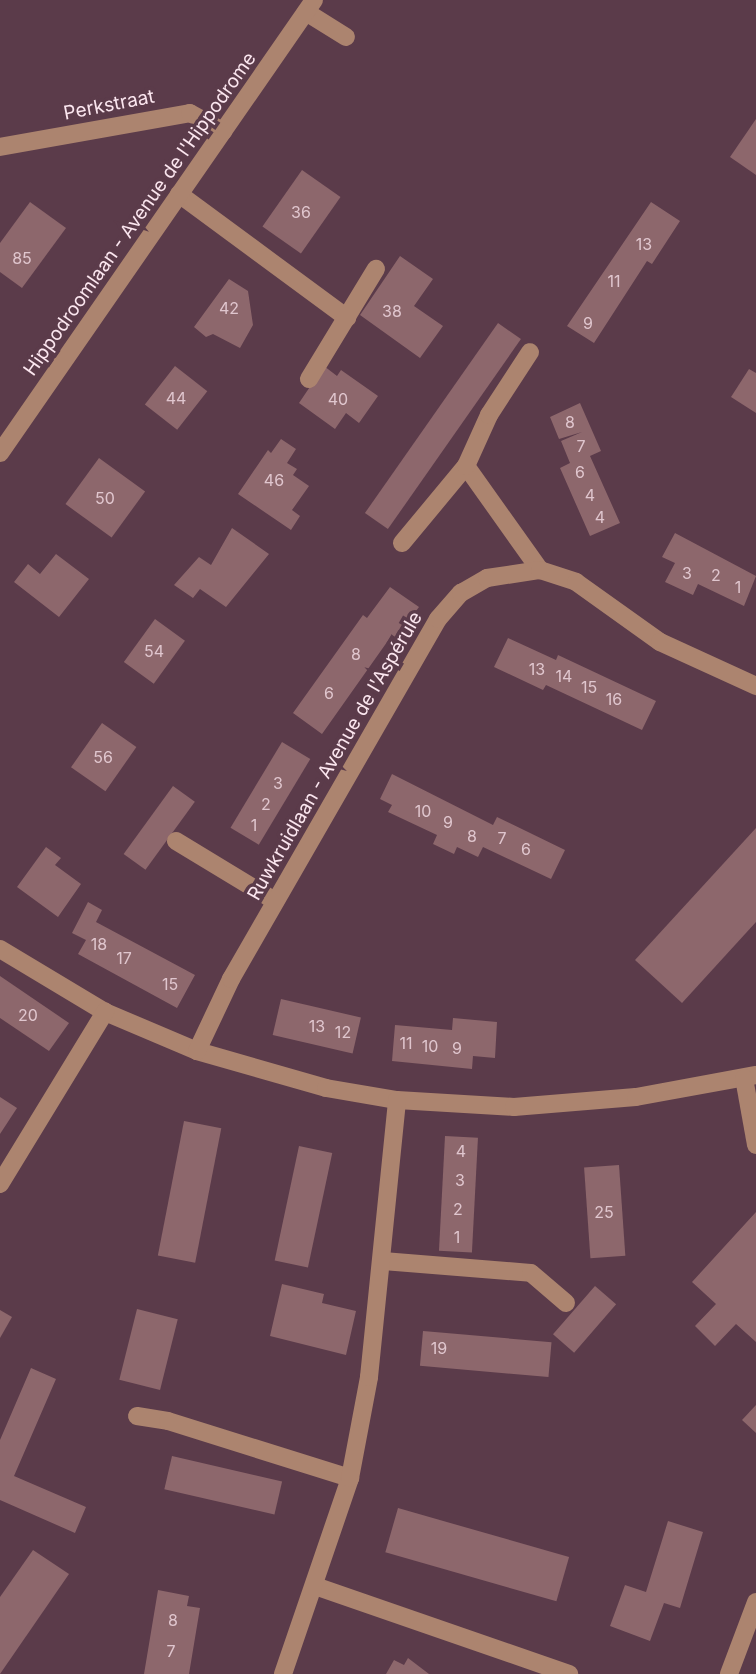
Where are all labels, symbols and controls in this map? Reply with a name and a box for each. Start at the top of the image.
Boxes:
street label: Hippodroomlaan - Avenue de l'Hippodrome [19,48,261,380]
street label: Perkstraat [62,85,156,125]
house number: 36 [291,202,311,222]
house number: 13 [636,234,652,254]
house number: 85 [12,248,32,268]
house number: 11 [607,271,621,291]
house number: 42 [219,298,239,318]
house number: 38 [382,301,402,321]
house number: 9 [583,313,593,333]
house number: 44 [166,388,186,408]
house number: 40 [328,389,348,409]
house number: 8 [565,412,575,432]
house number: 7 [576,436,586,456]
house number: 6 [575,462,585,482]
house number: 46 [264,470,284,490]
house number: 4 [585,485,595,505]
house number: 50 [95,488,115,508]
house number: 4 [595,507,605,527]
house number: 3 [682,563,692,583]
house number: 2 [711,565,721,585]
house number: 1 [735,577,741,597]
street label: Ruwkruidlaan - Avenue de l'Aspérule [243,608,427,904]
house number: 54 [144,641,164,661]
house number: 8 [351,644,361,664]
house number: 13 [529,659,545,679]
house number: 14 [556,666,572,686]
house number: 15 [581,677,597,697]
house number: 6 [324,683,334,703]
house number: 16 [606,689,622,709]
house number: 56 [93,747,113,767]
house number: 3 [273,773,283,793]
house number: 2 [261,794,271,814]
house number: 10 [415,801,431,821]
house number: 9 [443,812,453,832]
house number: 1 [251,815,257,835]
house number: 8 [467,826,477,846]
house number: 7 [497,828,507,848]
house number: 6 [521,839,531,859]
house number: 18 [91,934,107,954]
house number: 17 [116,948,132,968]
house number: 15 [162,974,178,994]
house number: 20 [18,1005,38,1025]
house number: 13 [309,1016,325,1036]
house number: 12 [335,1022,351,1042]
house number: 11 [399,1033,413,1053]
house number: 10 [422,1036,438,1056]
house number: 9 [452,1038,462,1058]
house number: 4 [456,1141,466,1161]
house number: 3 [455,1170,465,1190]
house number: 2 [453,1199,463,1219]
house number: 25 [594,1202,614,1222]
house number: 1 [454,1227,460,1247]
house number: 19 [431,1338,447,1358]
house number: 8 [168,1610,178,1630]
house number: 7 [166,1641,176,1661]

